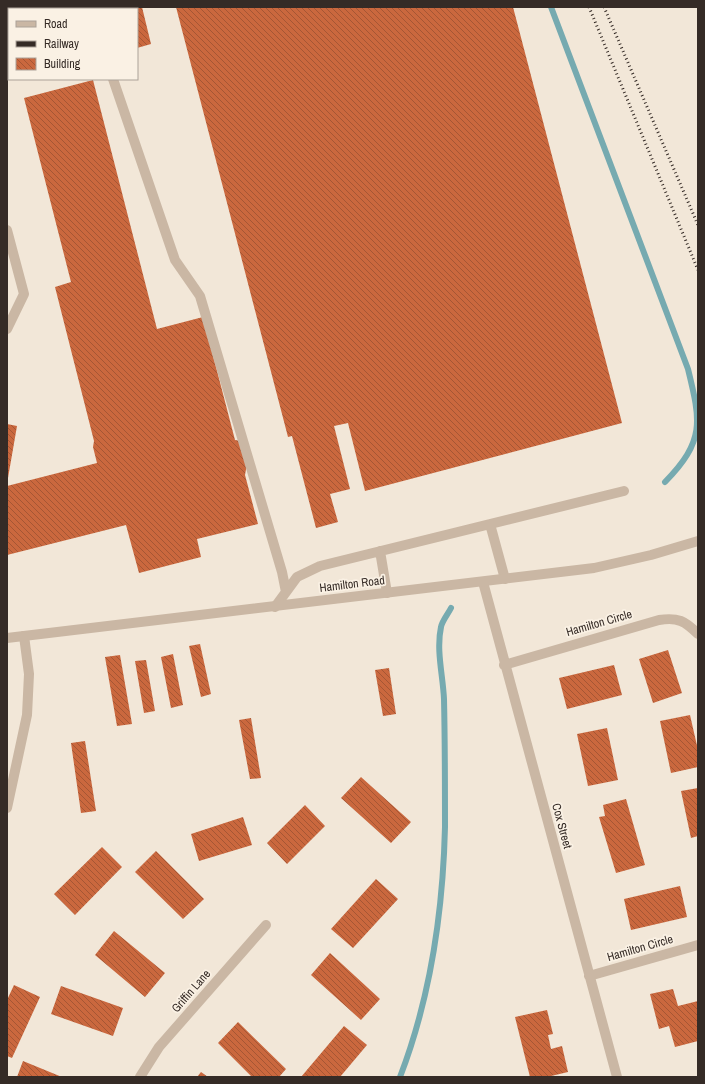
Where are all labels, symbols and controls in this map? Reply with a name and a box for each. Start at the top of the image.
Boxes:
legend [8,8,138,80]
text: Road [44,16,68,32]
text: Railway [44,36,79,52]
text: Building [44,56,81,72]
street label: Hamilton Road [318,572,386,596]
street label: Hamilton Circle [564,606,634,640]
street label: Cox Street [548,801,576,851]
street label: Hamilton Circle [605,931,675,965]
street label: Griffin Lane [168,966,214,1016]

